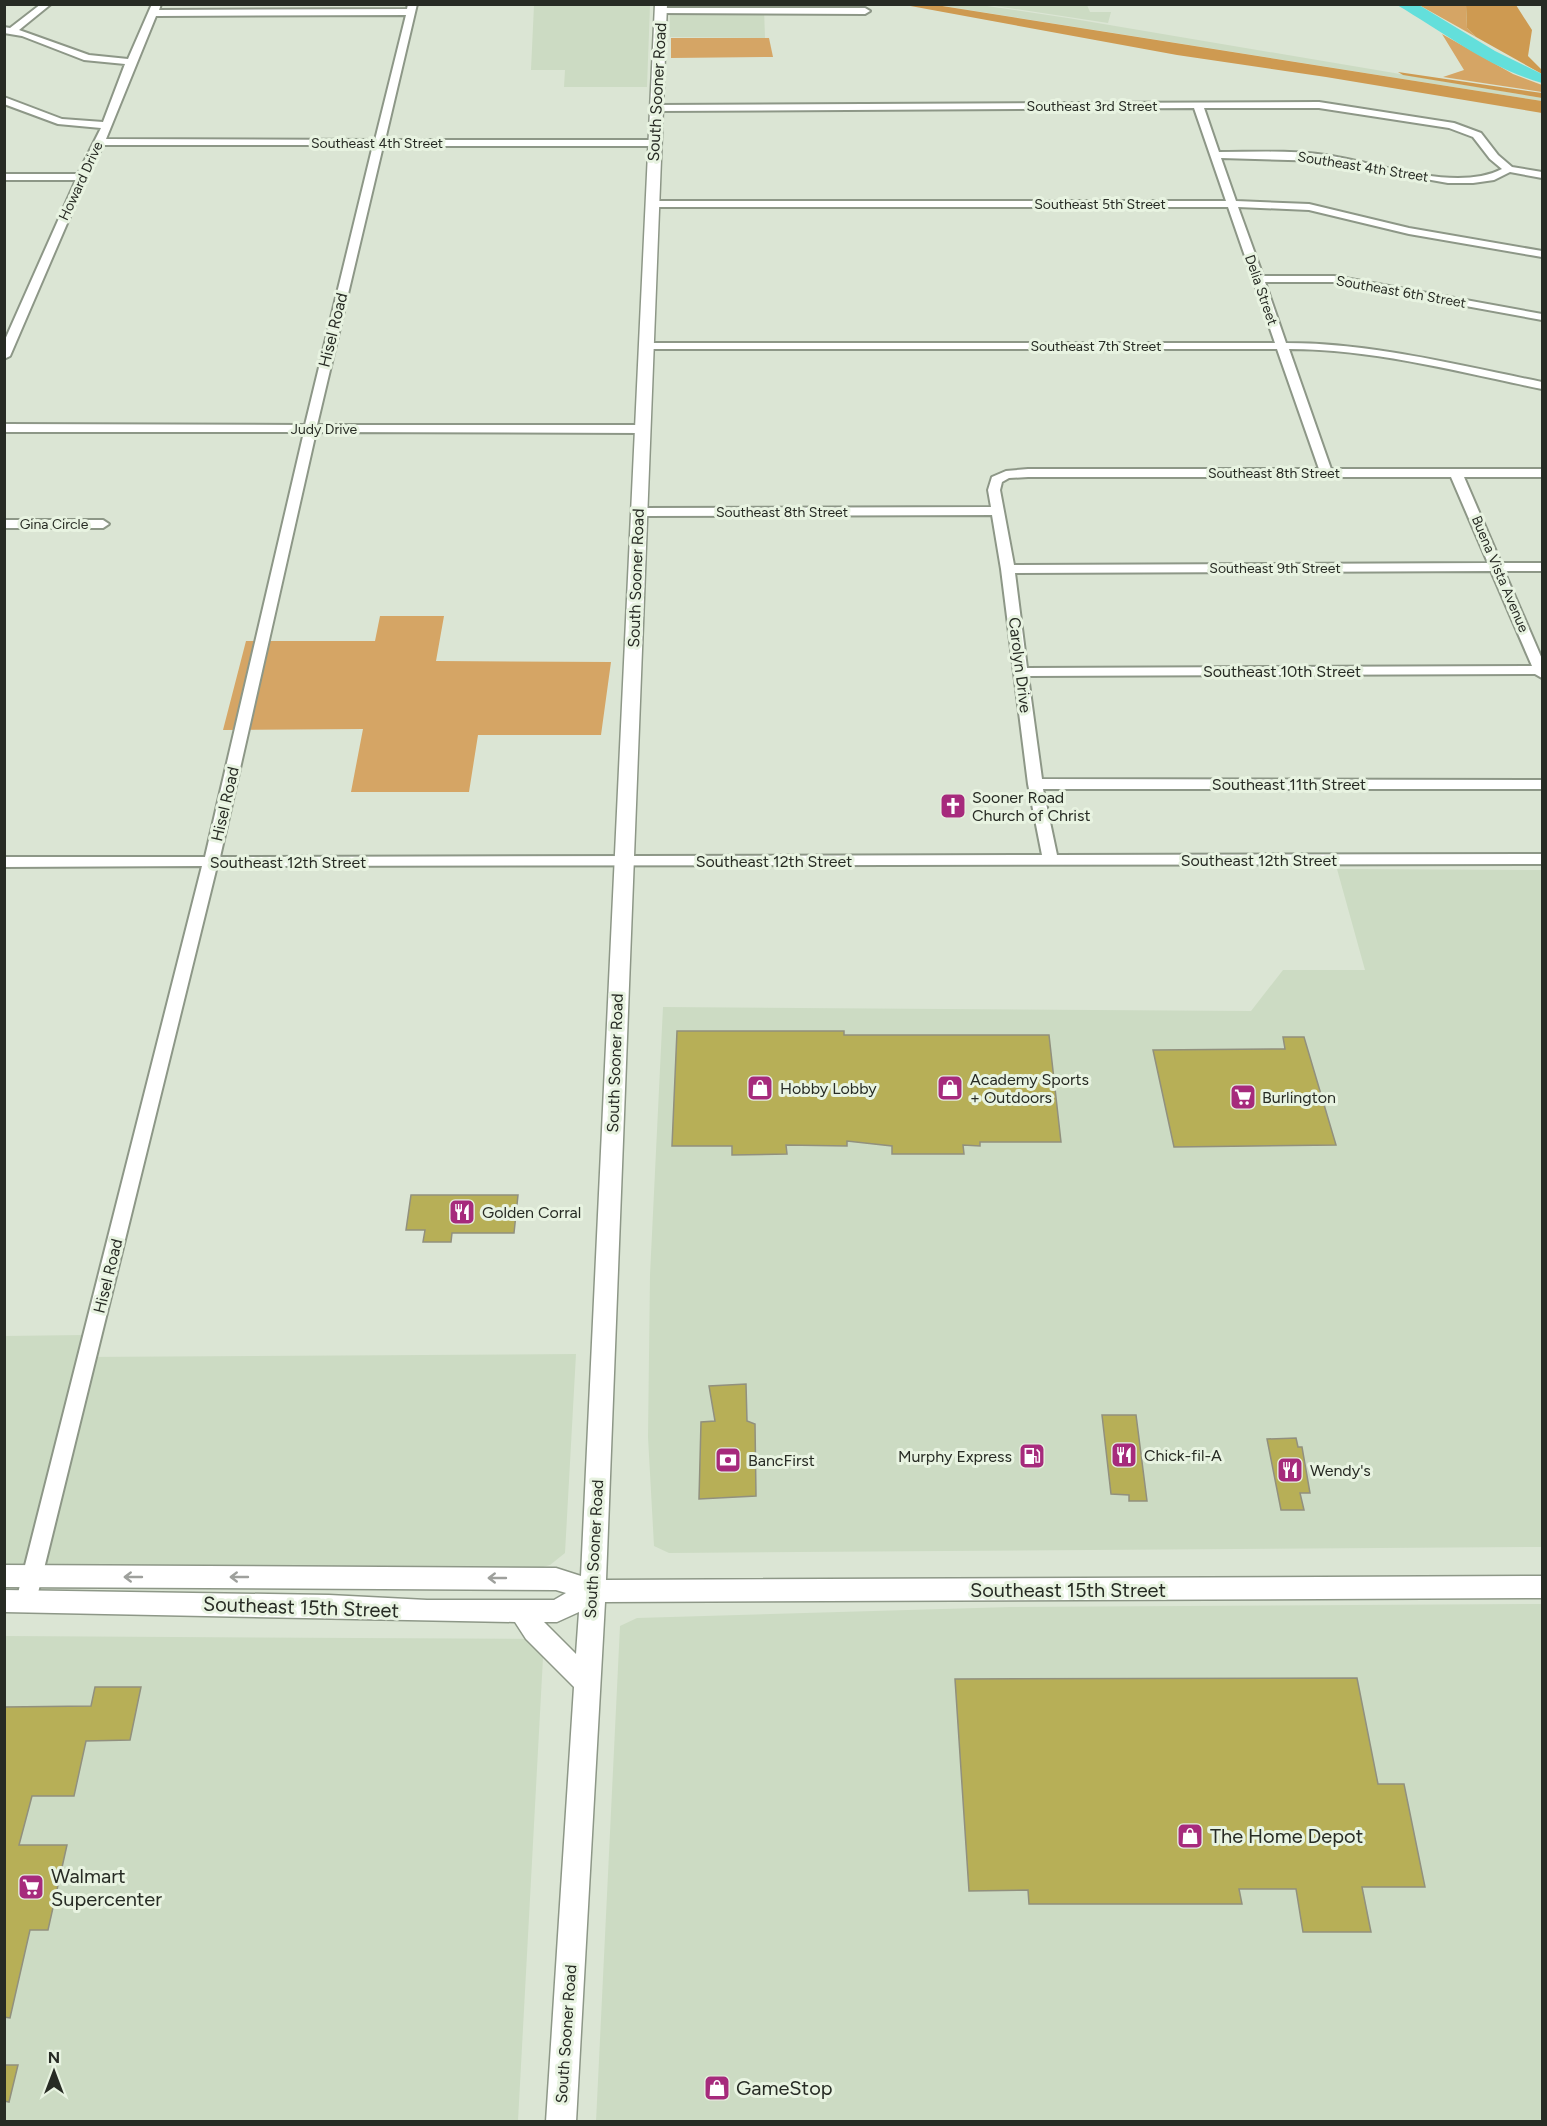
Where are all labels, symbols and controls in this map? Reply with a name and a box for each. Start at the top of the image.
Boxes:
street label: South Sooner Road [644,22,670,162]
street label: Southeast 3rd Street [1027,98,1157,115]
street label: Southeast 4th Street [311,135,443,152]
street label: Howard Drive [55,138,107,223]
street label: Southeast 4th Street [1296,148,1430,186]
street label: Southeast 5th Street [1034,196,1166,213]
street label: Delia Street [1241,253,1281,327]
street label: Southeast 6th Street [1335,272,1467,312]
street label: Hisel Road [315,291,351,369]
street label: Southeast 7th Street [1031,338,1161,355]
street label: Judy Drive [291,421,358,438]
street label: Southeast 8th Street [1208,465,1340,482]
street label: Southeast 8th Street [716,504,848,521]
street label: South Sooner Road [624,508,648,648]
street label: Buena Vista Avenue [1468,513,1532,635]
street label: Gina Circle [20,516,89,533]
street label: Southeast 9th Street [1209,560,1341,577]
street label: Carolyn Drive [1005,616,1035,714]
street label: Southeast 10th Street [1203,662,1361,681]
street label: Hisel Road [207,765,243,843]
street label: Southeast 11th Street [1212,775,1366,794]
place label: Sooner Road Church of Christ [972,788,1091,825]
church icon: Sooner Road Church of Christ [938,791,968,821]
street label: Southeast 12th Street [1181,851,1337,870]
street label: Southeast 12th Street [696,852,852,871]
street label: Southeast 12th Street [210,853,366,872]
street label: South Sooner Road [603,993,627,1133]
place label: Academy Sports + Outdoors [970,1070,1089,1107]
shop icon: Hobby Lobby [745,1073,775,1103]
shop icon: Academy Sports + Outdoors [935,1073,965,1103]
place label: Hobby Lobby [780,1079,877,1098]
supermarket icon: Burlington [1228,1082,1258,1112]
place label: Burlington [1262,1088,1336,1107]
restaurant icon: Golden Corral [447,1197,477,1227]
place label: Golden Corral [482,1203,581,1222]
street label: Hisel Road [90,1237,126,1315]
restaurant icon: Chick-fil-A [1109,1440,1139,1470]
fuel station icon: Murphy Express [1017,1441,1047,1471]
bank icon: BancFirst [713,1445,743,1475]
place label: Chick-fil-A [1144,1446,1222,1465]
place label: Murphy Express [898,1447,1012,1466]
place label: BancFirst [748,1451,815,1470]
restaurant icon: Wendy's [1275,1455,1305,1485]
place label: Wendy's [1310,1461,1371,1480]
street label: South Sooner Road [581,1479,607,1619]
one-way arrow [124,1571,144,1583]
one-way arrow [229,1571,249,1583]
one-way arrow [488,1572,508,1584]
street label: Southeast 15th Street [970,1578,1166,1602]
street label: Southeast 15th Street [203,1592,399,1622]
shop icon: The Home Depot [1175,1821,1205,1851]
place label: The Home Depot [1210,1824,1363,1848]
place label: Walmart Supercenter [51,1864,162,1911]
supermarket icon: Walmart Supercenter [16,1872,46,1902]
street label: South Sooner Road [552,1964,580,2104]
north arrow [24,2042,84,2102]
text: N [48,2048,60,2067]
shop icon: GameStop [702,2073,732,2103]
place label: GameStop [736,2076,833,2100]

